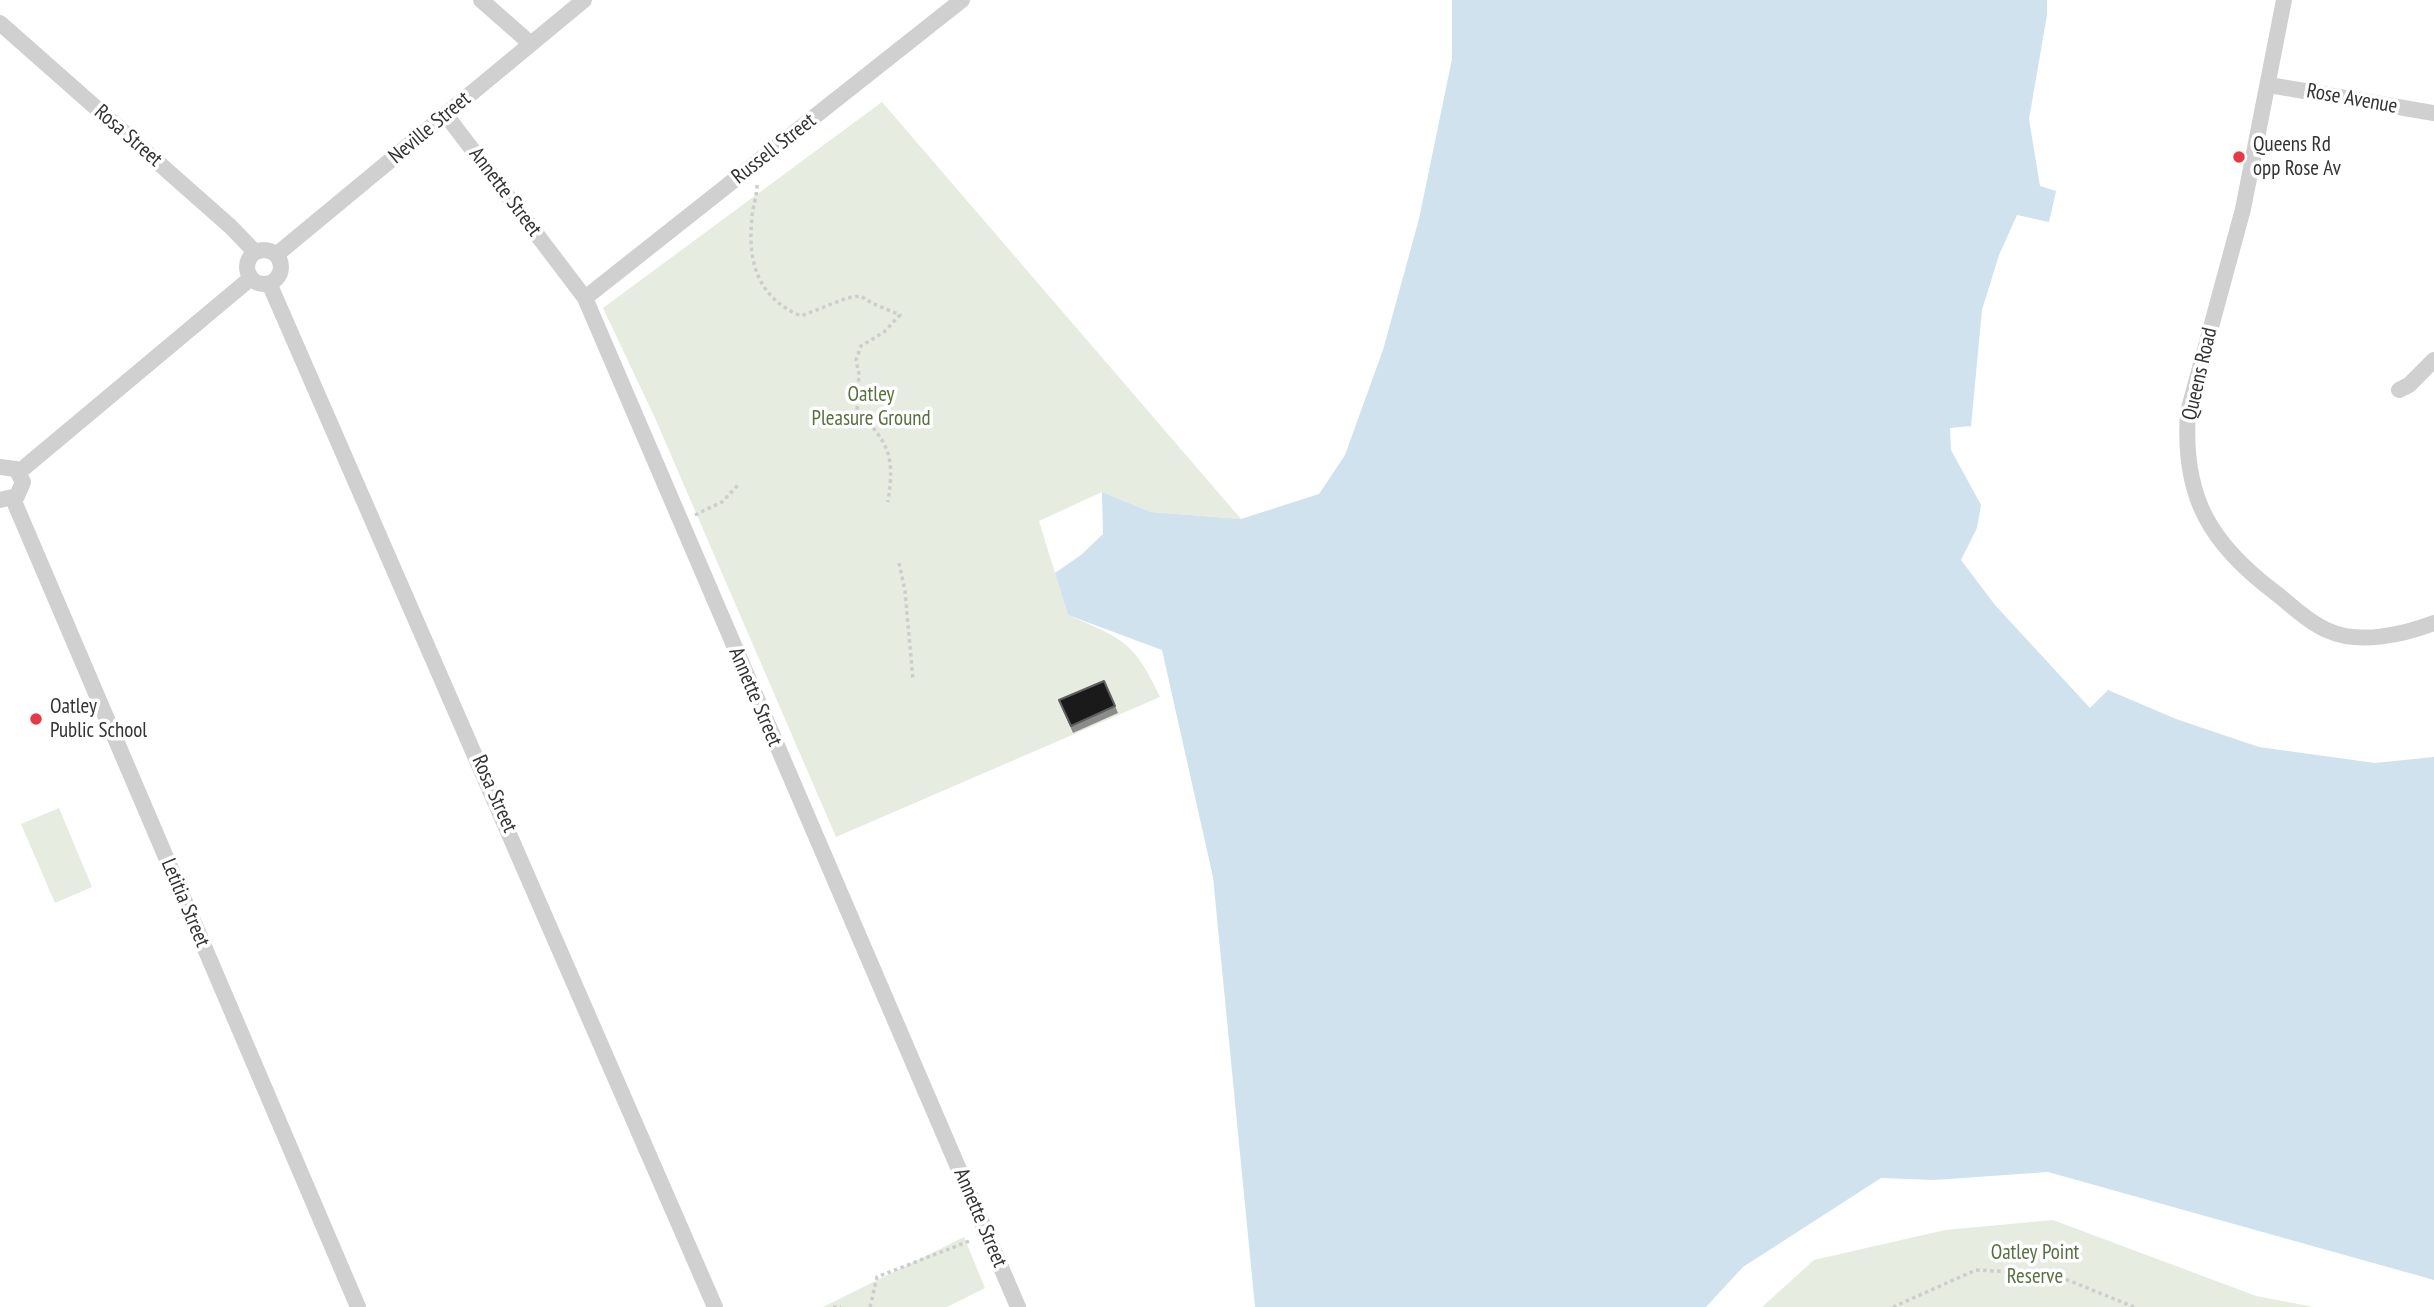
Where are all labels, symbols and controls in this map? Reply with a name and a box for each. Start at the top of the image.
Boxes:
street label: Rose Avenue [2305,79,2399,119]
street label: Neville Street [384,87,476,169]
street label: Rosa Street [89,100,167,172]
street label: Russell Street [727,108,821,190]
place label: Queens Rd opp Rose Av [2253,132,2341,182]
street label: Annette Street [463,142,547,242]
marker: Queens Rd opp Rose Av [2231,149,2247,165]
street label: Queens Road [2177,325,2223,423]
park label: Oatley Pleasure Ground [811,382,931,432]
street label: Annette Street [723,644,787,750]
place label: Oatley Public School [50,694,147,744]
marker: Oatley Public School [28,711,44,727]
street label: Rosa Street [466,752,522,836]
street label: Letitia Street [155,855,215,951]
street label: Annette Street [948,1165,1012,1271]
park label: Oatley Point Reserve [1991,1240,2079,1290]

